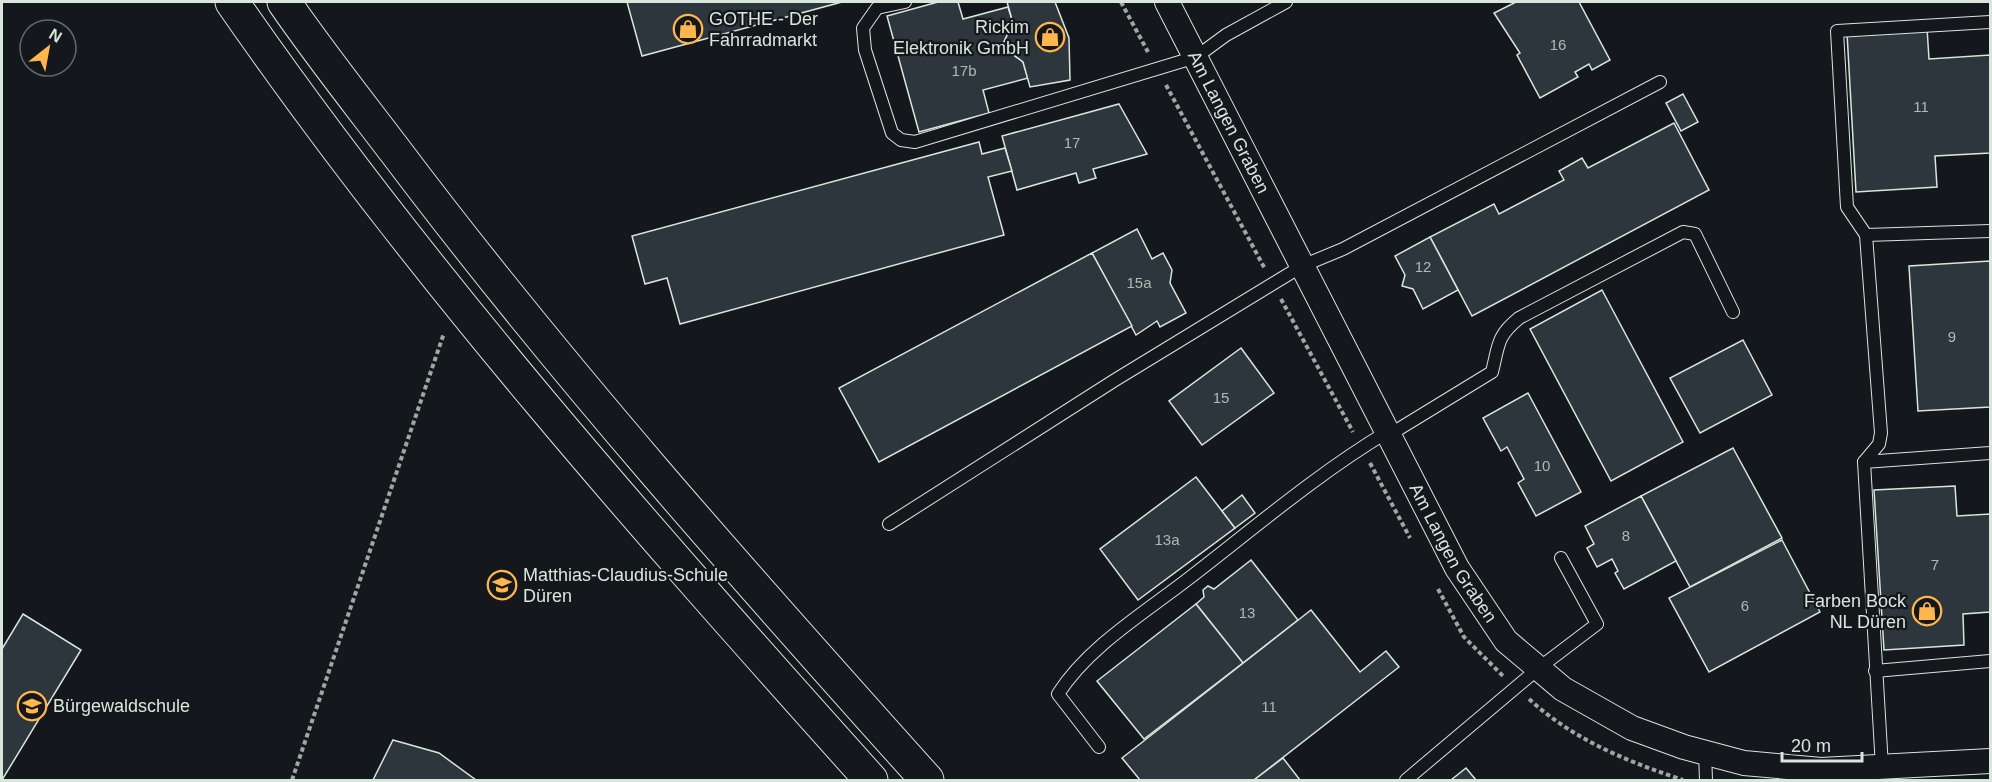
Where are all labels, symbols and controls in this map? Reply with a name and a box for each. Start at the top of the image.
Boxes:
place label: GOTHE - Der Fahrradmarkt [709,9,818,50]
shop icon: GOTHE - Der Fahrradmarkt [672,13,704,45]
place label: Rickim Elektronik GmbH [893,17,1029,58]
north arrow [18,18,78,78]
shop icon: Rickim Elektronik GmbH [1034,21,1066,53]
text: N [46,25,65,46]
house number: 16 [1550,36,1566,53]
street label: Am Langen Graben [1184,48,1273,197]
house number: 17b [951,62,977,79]
house number: 11 [1913,98,1929,115]
house number: 17 [1064,134,1080,151]
house number: 12 [1415,258,1431,275]
house number: 15a [1126,274,1152,291]
house number: 9 [1948,328,1956,345]
house number: 15 [1213,389,1229,406]
house number: 10 [1534,457,1550,474]
street label: Am Langen Graben [1405,480,1501,626]
house number: 8 [1622,527,1630,544]
house number: 13a [1154,531,1180,548]
house number: 7 [1931,556,1939,573]
place label: Matthias-Claudius-Schule Düren [523,565,728,606]
school or university icon: Matthias-Claudius-Schule Düren [486,569,518,601]
place label: Farben Bock NL Düren [1804,591,1907,632]
shop icon: Farben Bock NL Düren [1911,595,1943,627]
house number: 6 [1741,597,1749,614]
house number: 13 [1239,604,1255,621]
school or university icon: Bürgewaldschule [16,690,48,722]
place label: Bürgewaldschule [53,696,190,716]
house number: 11 [1261,698,1277,715]
scale bar [1782,725,1862,763]
text: 20 m [1791,736,1831,756]

